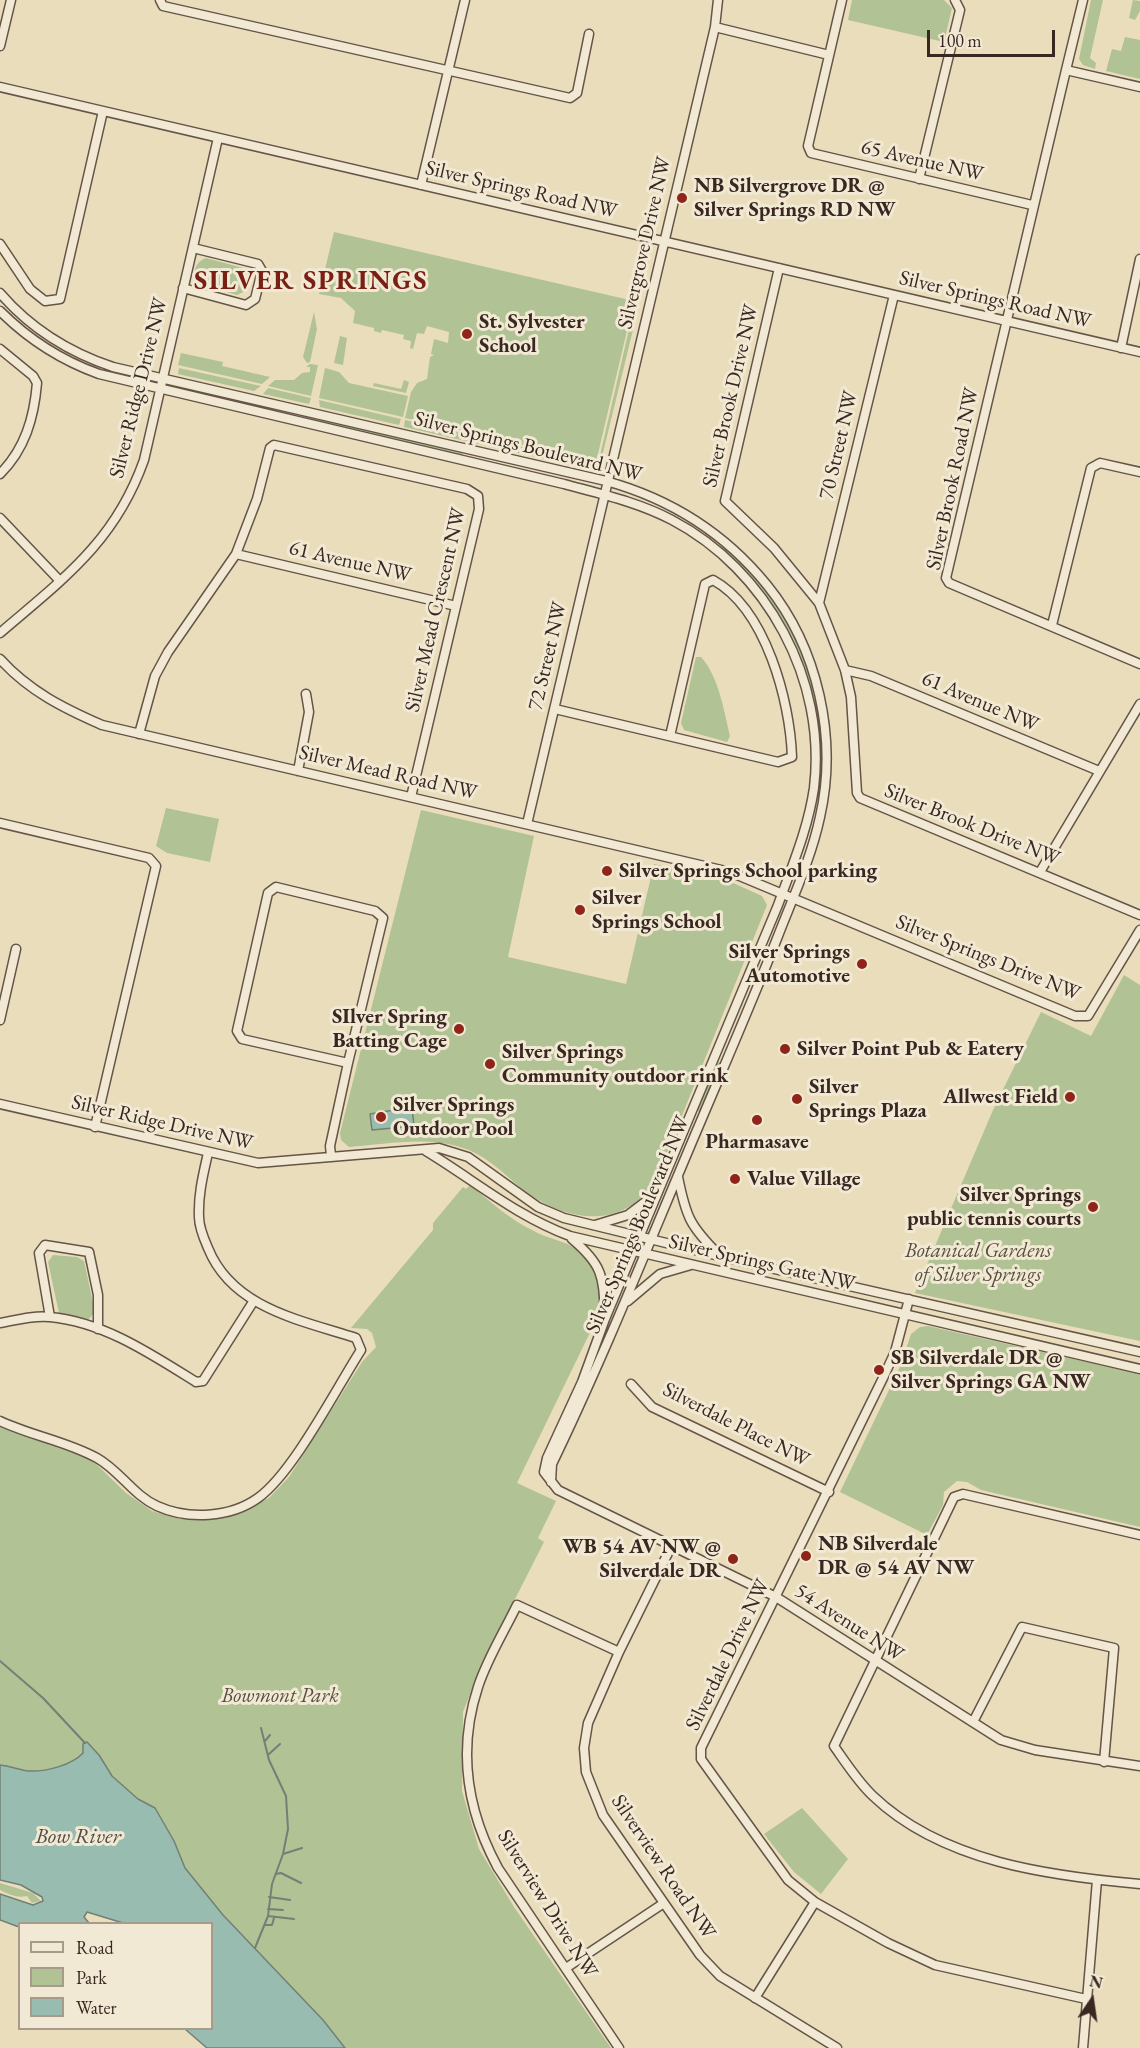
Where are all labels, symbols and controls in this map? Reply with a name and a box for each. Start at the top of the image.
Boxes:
scale bar [930,18,1058,56]
text: 100 m [938,29,982,52]
street label: 65 Avenue NW [858,135,986,187]
street label: Silvergrove Drive NW [613,154,677,332]
street label: Silver Springs Road NW [423,156,619,224]
place label: NB Silvergrove DR @ Silver Springs RD NW [694,173,896,223]
marker: NB Silvergrove DR @ Silver Springs RD NW [675,191,689,205]
district label: SILVER SPRINGS [194,266,428,298]
street label: Silver Springs Road NW [897,266,1093,334]
street label: Silver Ridge Drive NW [104,295,174,481]
street label: Silver Brook Drive NW [698,302,764,490]
place label: St. Sylvester School [479,309,585,359]
marker: St. Sylvester School [460,327,474,341]
street label: Silver Brook Road NW [921,385,985,573]
street label: 70 Street NW [814,388,864,502]
street label: Silver Springs Boulevard NW [411,406,645,488]
street label: Silver Mead Crescent NW [400,505,472,715]
street label: 61 Avenue NW [286,536,414,588]
street label: 72 Street NW [523,599,573,713]
street label: 61 Avenue NW [918,666,1042,738]
street label: Silver Mead Road NW [297,740,479,806]
street label: Silver Brook Drive NW [881,778,1063,872]
place label: Silver Springs School parking [619,858,877,884]
marker: Silver Springs School parking [600,864,614,878]
place label: Silver Springs School [592,885,721,935]
marker: Silver Springs School [573,903,587,917]
street label: Silver Springs Drive NW [892,909,1084,1007]
place label: Silver Springs Automotive [729,939,850,989]
marker: Silver Springs Automotive [855,957,869,971]
place label: SIlver Spring Batting Cage [332,1004,447,1054]
marker: SIlver Spring Batting Cage [452,1022,466,1036]
place label: Silver Point Pub & Eatery [797,1036,1024,1062]
place label: Silver Springs Community outdoor rink [502,1039,728,1089]
marker: Silver Point Pub & Eatery [778,1042,792,1056]
marker: Silver Springs Community outdoor rink [483,1057,497,1071]
place label: Silver Springs Plaza [809,1074,927,1124]
place label: Allwest Field [943,1084,1058,1110]
street label: Silver Ridge Drive NW [69,1090,255,1156]
marker: Allwest Field [1063,1090,1077,1104]
place label: Silver Springs Outdoor Pool [393,1092,514,1142]
marker: Silver Springs Plaza [790,1092,804,1106]
marker: Silver Springs Outdoor Pool [374,1110,388,1124]
street label: Silver Springs Boulevard NW [581,1112,695,1338]
marker: Pharmasave [750,1113,764,1127]
place label: Pharmasave [705,1129,809,1155]
place label: Value Village [747,1166,861,1192]
marker: Value Village [728,1172,742,1186]
place label: Silver Springs public tennis courts [907,1182,1081,1232]
marker: Silver Springs public tennis courts [1086,1200,1100,1214]
street label: Silver Springs Gate NW [666,1229,858,1297]
park label: Botanical Gardens of Silver Springs [905,1238,1051,1288]
place label: SB Silverdale DR @ Silver Springs GA NW [891,1345,1091,1395]
marker: SB Silverdale DR @ Silver Springs GA NW [872,1363,886,1377]
street label: Silverdale Place NW [658,1377,814,1473]
place label: NB Silverdale DR @ 54 AV NW [818,1531,974,1581]
place label: WB 54 AV NW @ Silverdale DR [562,1534,721,1584]
marker: NB Silverdale DR @ 54 AV NW [799,1549,813,1563]
marker: WB 54 AV NW @ Silverdale DR [726,1552,740,1566]
street label: Silverdale Drive NW [680,1575,776,1735]
street label: 54 Avenue NW [790,1578,908,1668]
park label: Bowmont Park [221,1683,339,1709]
street label: Silverview Road NW [605,1790,721,1944]
water label: Bow River [35,1824,121,1850]
street label: Silverview Drive NW [491,1825,603,1983]
legend [18,1922,213,2030]
text: Road [76,1936,114,1959]
text: Park [76,1966,107,1989]
north arrow [1062,1970,1122,2030]
text: N [1087,1970,1105,1994]
text: Water [76,1996,117,2019]

